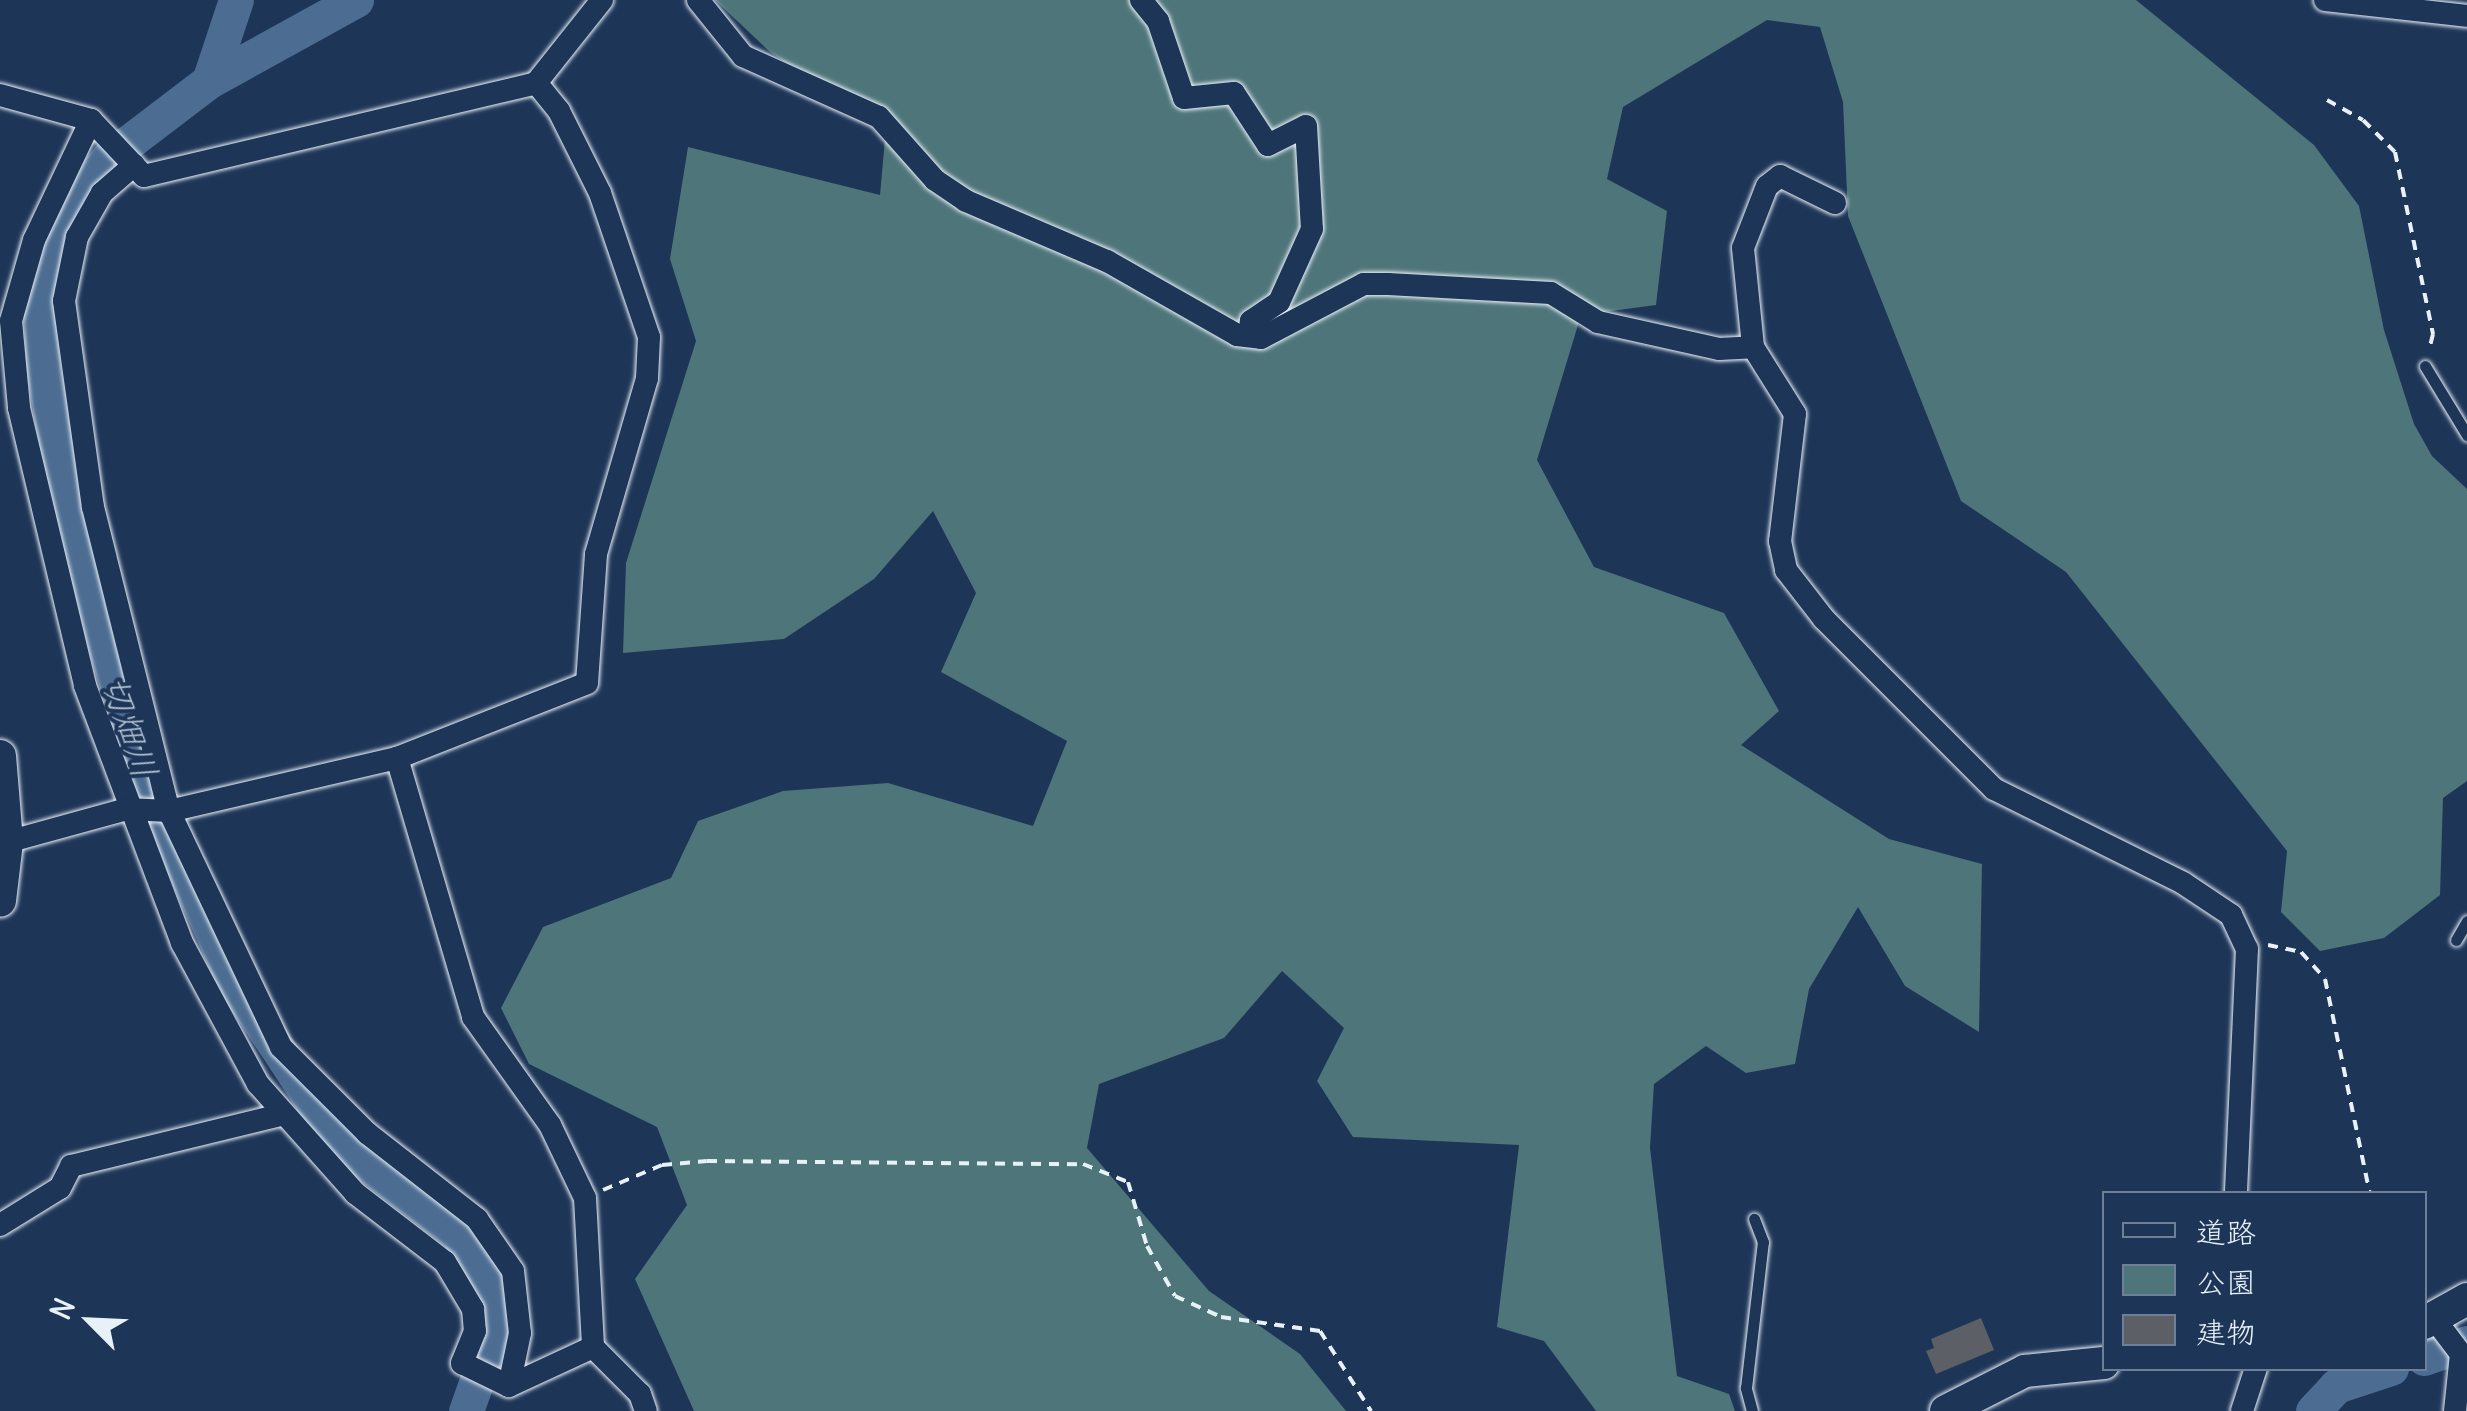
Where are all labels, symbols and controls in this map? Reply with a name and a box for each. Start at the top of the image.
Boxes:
water label: 切畑川 [95,671,167,783]
legend [2102,1191,2427,1371]
text: 道路 [2196,1213,2256,1251]
text: 公園 [2196,1263,2256,1301]
north arrow [40,1271,140,1371]
text: N [42,1293,83,1325]
text: 建物 [2196,1313,2256,1351]

